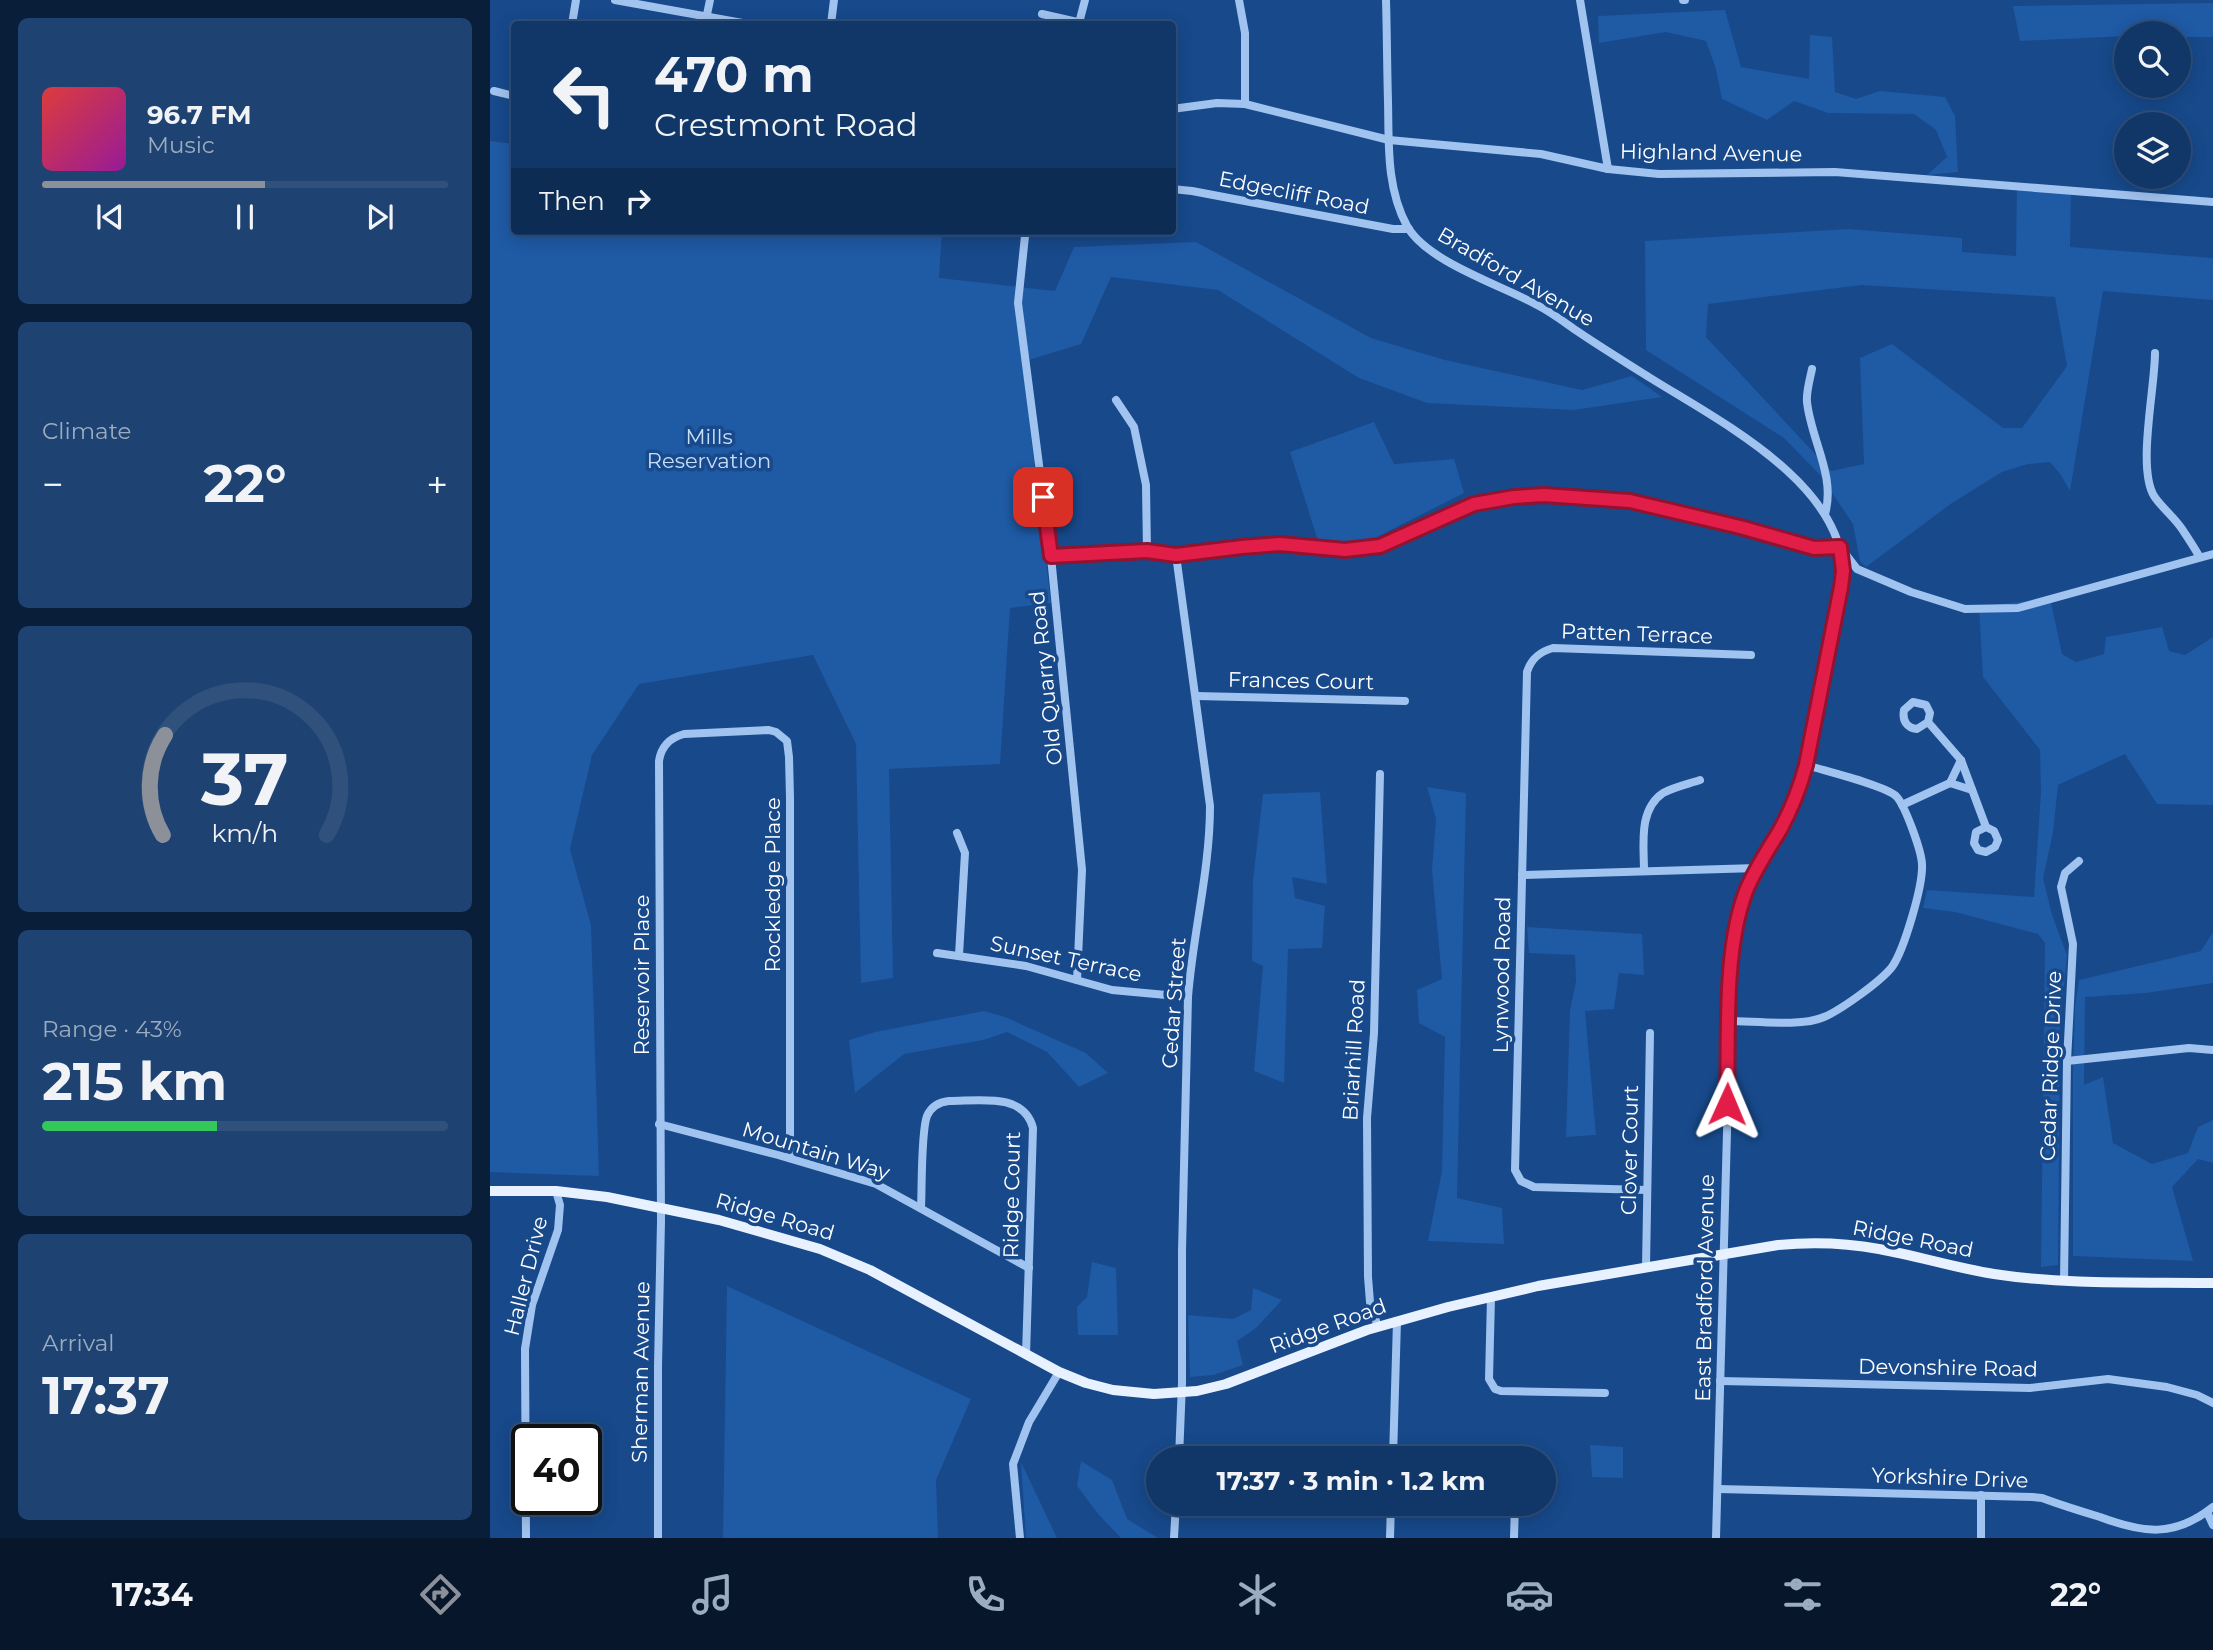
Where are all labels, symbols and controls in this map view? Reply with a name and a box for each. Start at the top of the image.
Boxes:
map controls [2114,21,2191,189]
button: search [2114,21,2191,98]
text: 470 m [654,45,814,104]
icon: left [539,49,630,140]
text: 96.7 FM [147,99,252,131]
text: Crestmont Road [654,105,918,144]
button: layers [2114,112,2191,189]
text: Music [147,131,215,159]
street label: Highland Avenue [1620,138,1802,167]
street label: Edgecliff Road [1217,166,1371,219]
icon: right [619,182,657,220]
text: Then [539,185,605,217]
icon: previous [91,198,129,236]
icon: pause [226,198,264,236]
icon: next [361,198,399,236]
street label: Bradford Avenue [1433,221,1599,332]
text: Climate [42,417,131,445]
park label: Mills Reservation [647,424,771,473]
text: 22° [203,452,287,515]
text: − [42,461,64,508]
text: + [426,461,448,508]
pin [1013,467,1073,527]
icon: arrive [1024,478,1062,516]
street label: Old Quarry Road [1024,589,1067,767]
street label: Patten Terrace [1561,618,1713,649]
street label: Frances Court [1228,667,1374,694]
text: 37 [200,735,289,823]
street label: Rockledge Place [760,797,785,973]
text: km/h [212,818,278,848]
street label: Reservoir Place [629,895,654,1055]
street label: Lynwood Road [1488,896,1515,1054]
street label: Sunset Terrace [988,930,1144,987]
street label: Cedar Street [1156,937,1191,1069]
street label: Cedar Ridge Drive [2035,970,2066,1162]
street label: Briarhill Road [1337,978,1370,1122]
text: Range · 43% [42,1015,182,1043]
text: 215 km [42,1050,227,1113]
position arrow [1690,1067,1764,1141]
street label: Clover Court [1616,1085,1643,1215]
street label: Mountain Way [739,1116,894,1185]
street label: Ridge Court [998,1131,1025,1258]
street label: East Bradford Avenue [1690,1174,1719,1402]
street label: Ridge Road [713,1188,837,1245]
street label: Haller Drive [499,1213,552,1338]
street label: Ridge Road [1851,1215,1976,1262]
street label: Sherman Avenue [626,1281,655,1463]
street label: Ridge Road [1266,1293,1390,1358]
text: Arrival [42,1329,115,1357]
street label: Devonshire Road [1858,1353,2038,1382]
text: 17:37 [42,1364,170,1427]
speed limit sign: 40 [511,1424,602,1515]
street label: Yorkshire Drive [1871,1462,2029,1493]
text: 17:37 · 3 min · 1.2 km [1216,1465,1486,1497]
icon: directions [416,1570,465,1619]
icon: music [688,1570,737,1619]
icon: phone [961,1570,1010,1619]
icon: climate [1233,1570,1282,1619]
icon: car [1505,1570,1554,1619]
icon: filters [1778,1570,1827,1619]
text: 17:34 [112,1575,193,1614]
text: 22° [2050,1575,2101,1614]

